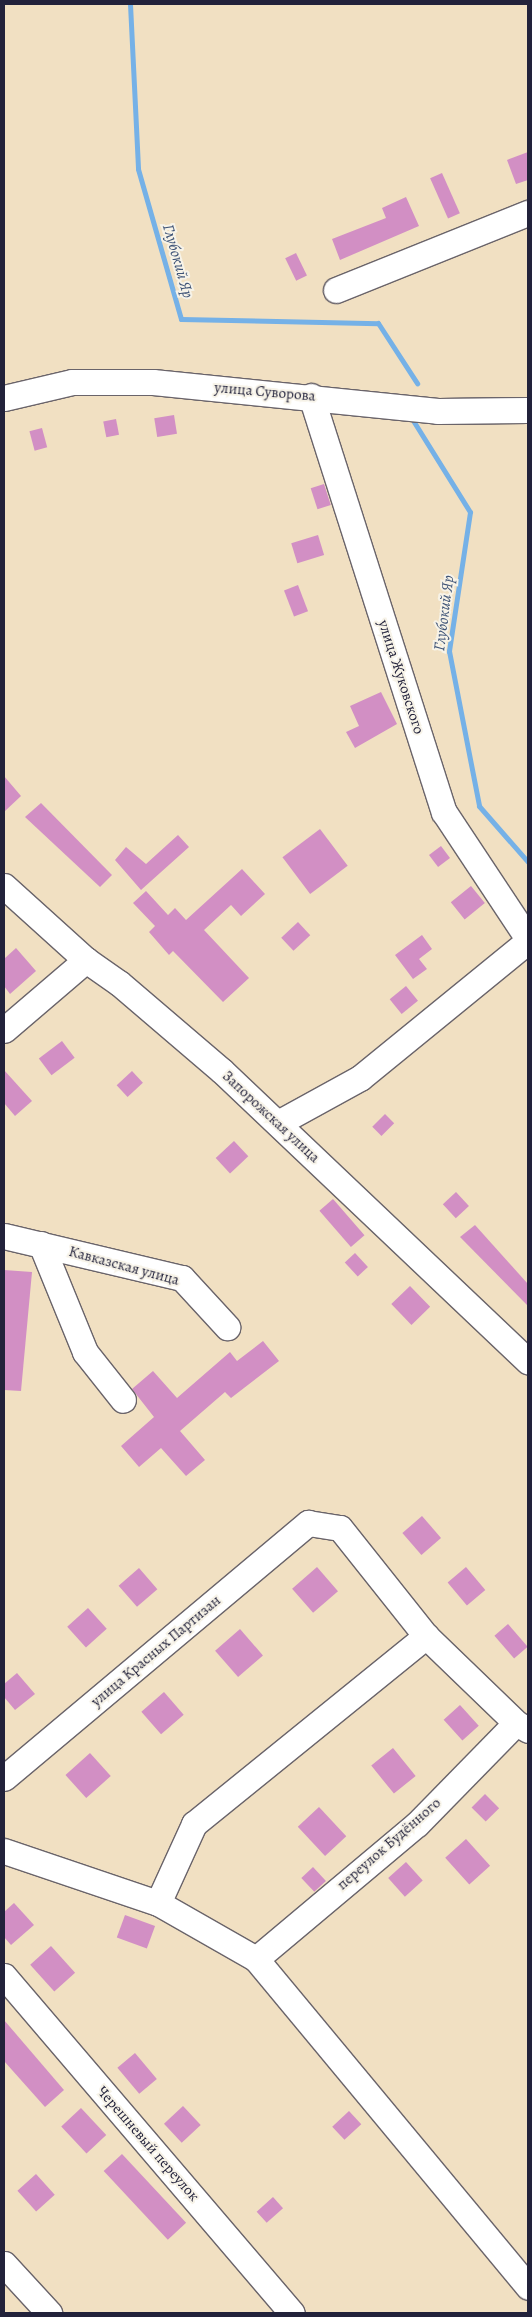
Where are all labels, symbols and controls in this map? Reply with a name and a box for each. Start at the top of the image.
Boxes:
water label: Глубокий Яр [158,222,198,300]
street label: улица Суворова [214,379,316,405]
water label: Глубокий Яр [430,574,458,652]
street label: улица Жуковского [374,618,428,736]
street label: Запорожская улица [219,1067,323,1167]
street label: Кавказская улица [67,1243,181,1289]
street label: улица Красных Партизан [88,1592,224,1710]
street label: переулок Будённого [333,1794,445,1894]
street label: Черешневый переулок [93,2083,203,2205]

